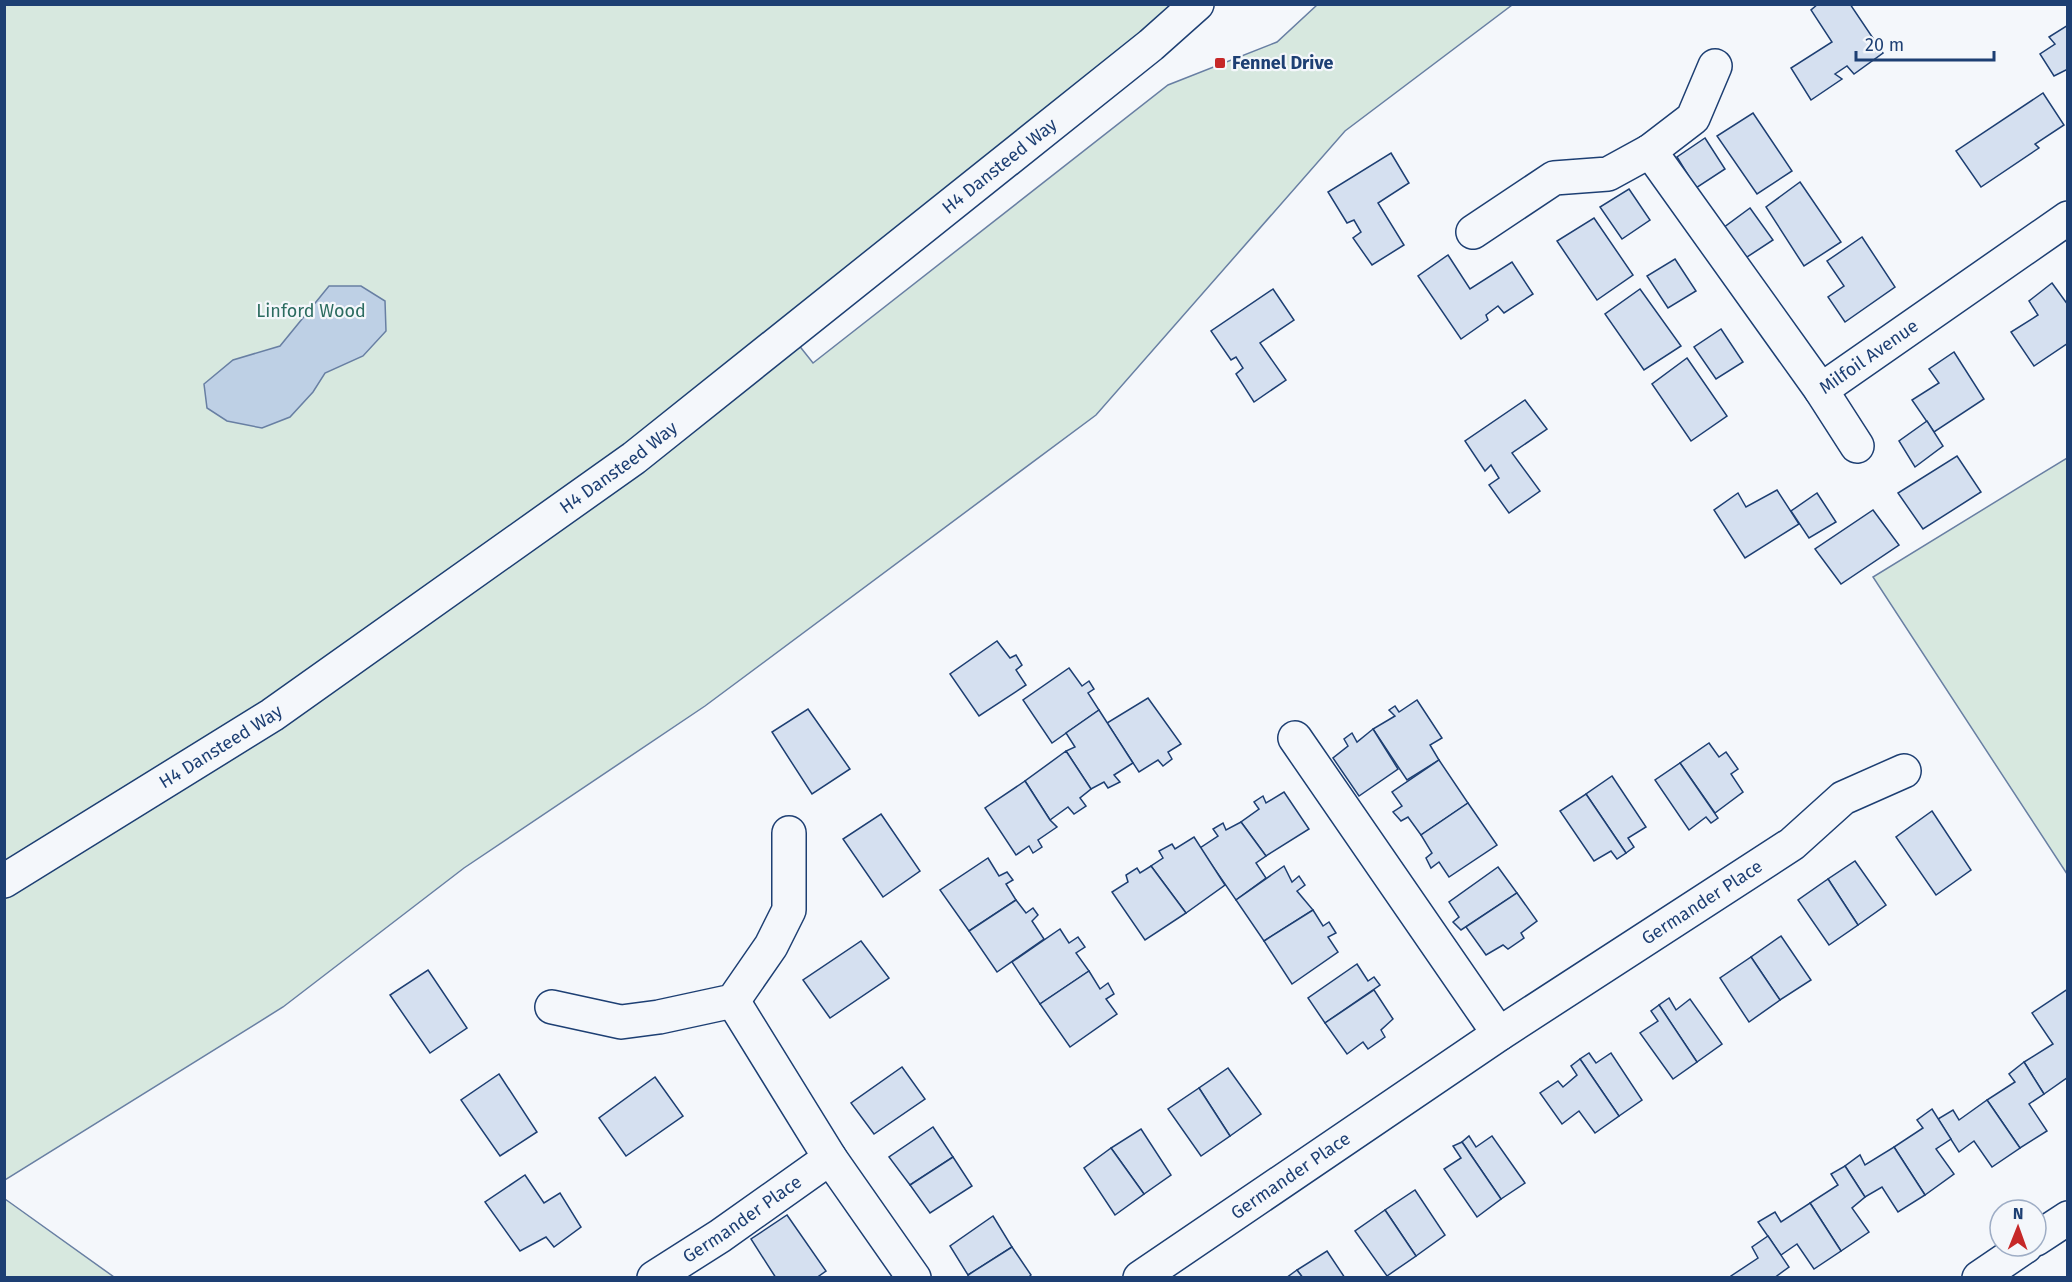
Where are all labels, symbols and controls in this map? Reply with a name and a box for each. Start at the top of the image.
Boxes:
scale bar [1856,24,1994,62]
text: 20 m [1865,34,1904,56]
place label: Fennel Drive [1232,52,1333,74]
marker: Fennel Drive [1213,56,1227,70]
street label: H4 Dansteed Way [938,113,1062,219]
park label: Linford Wood [256,300,366,322]
street label: Milfoil Avenue [1815,315,1922,399]
street label: H4 Dansteed Way [555,417,682,518]
street label: H4 Dansteed Way [155,700,287,793]
street label: Germander Place [1637,855,1767,950]
street label: Germander Place [1227,1127,1354,1224]
street label: Germander Place [679,1171,806,1268]
north arrow [1988,1198,2048,1258]
text: N [2013,1204,2024,1223]

